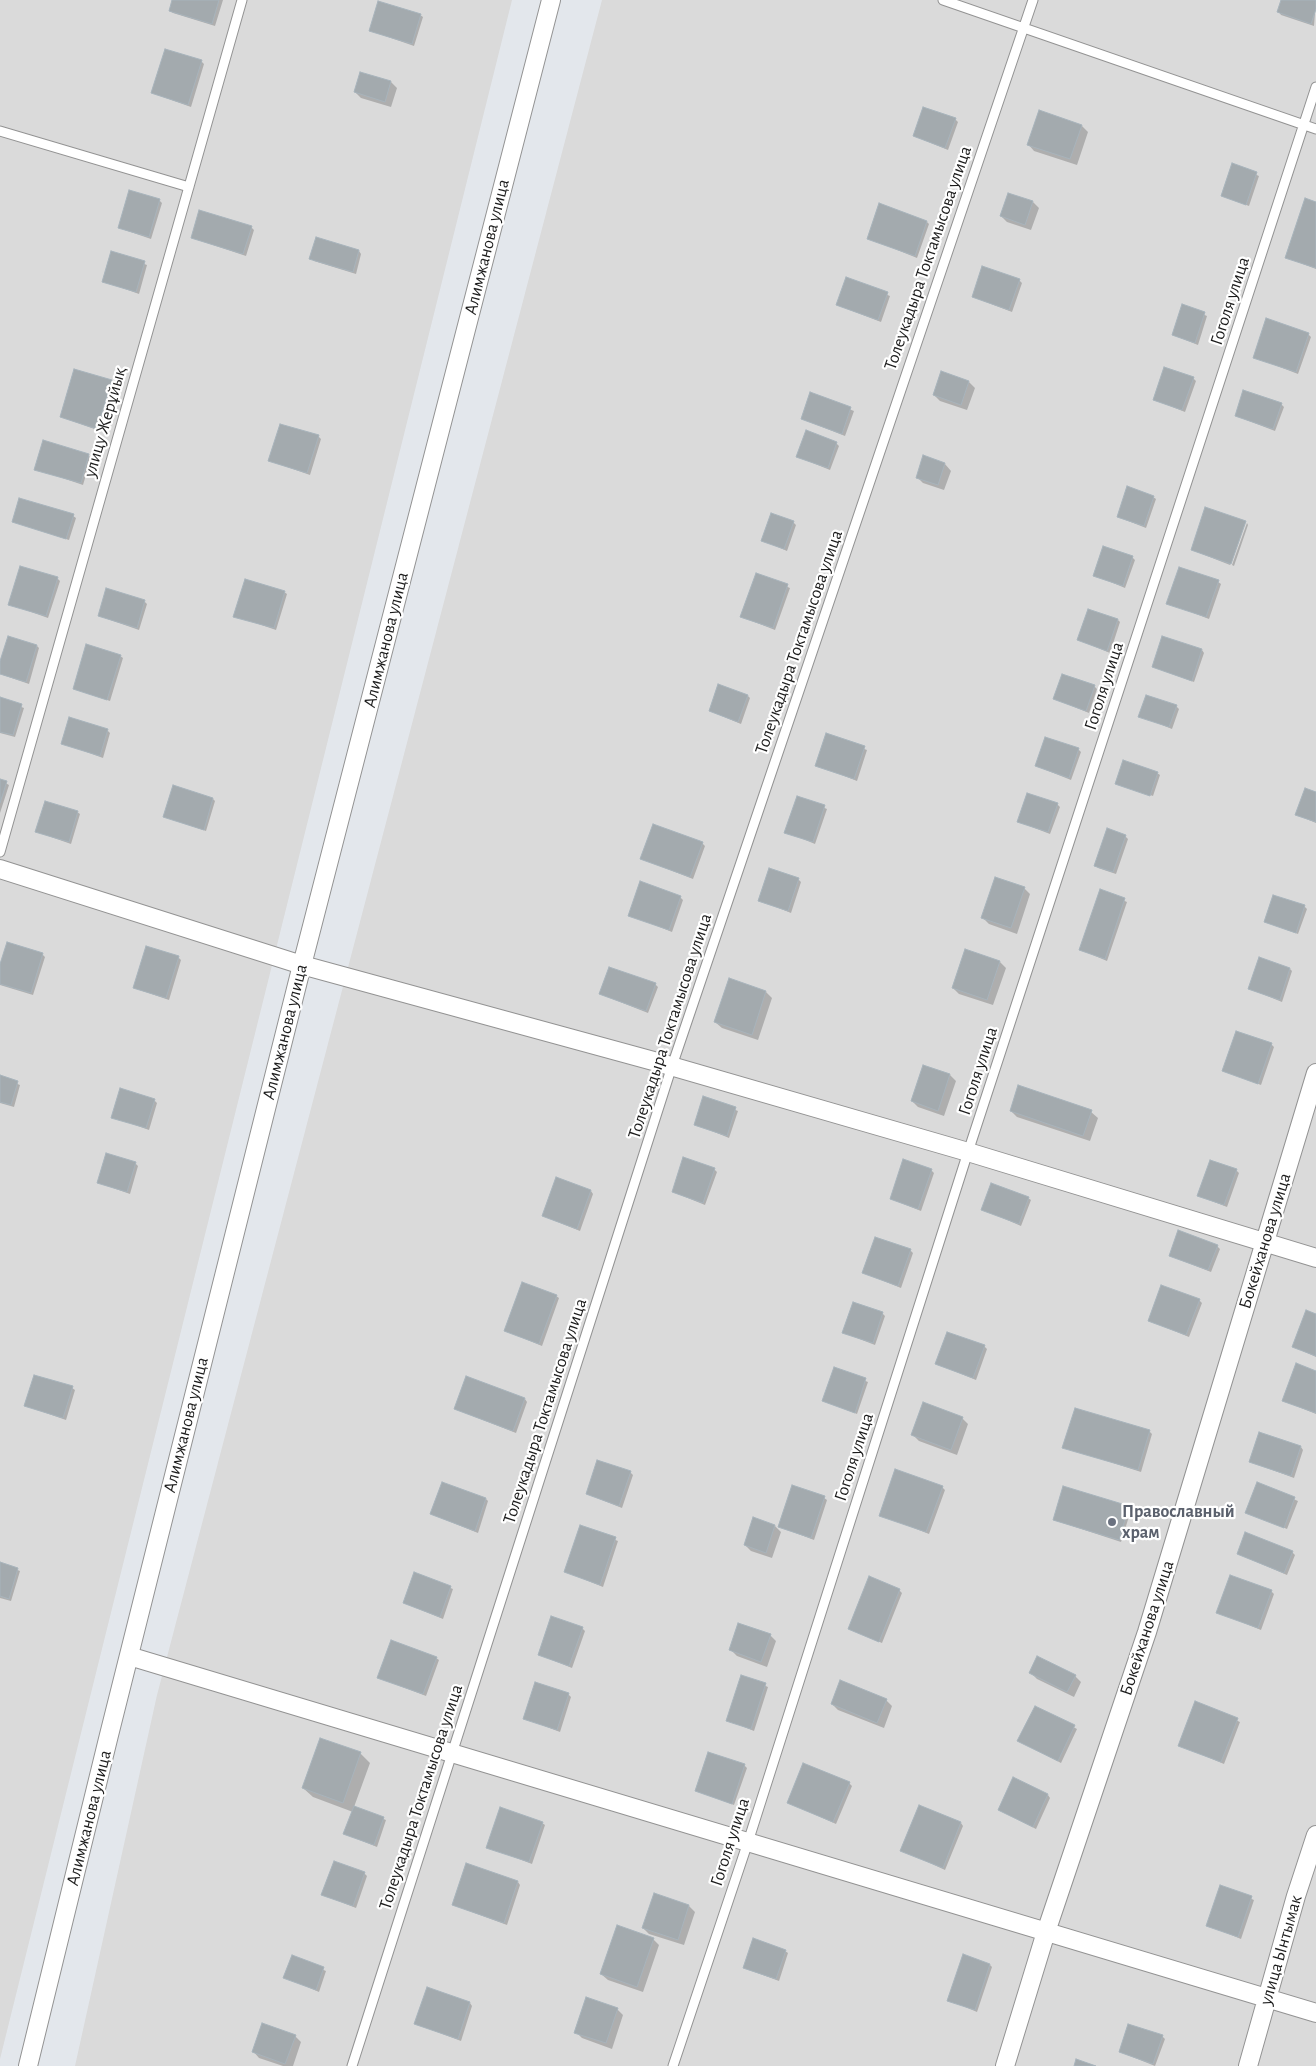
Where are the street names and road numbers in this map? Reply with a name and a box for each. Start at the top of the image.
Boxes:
street label: Толеукадыра Токтамысова улица [879,143,977,373]
street label: Алимжанова улица [460,177,514,317]
street label: Гоголя улица [1206,254,1254,348]
street label: улицу Жерұйық [79,364,131,480]
street label: Толеукадыра Токтамысова улица [750,527,848,757]
street label: Алимжанова улица [359,570,413,710]
street label: Гоголя улица [1080,639,1128,733]
street label: Толеукадыра Токтамысова улица [623,911,717,1141]
street label: Алимжанова улица [258,962,312,1102]
street label: Гоголя улица [954,1024,1002,1118]
street label: Бокейханова улица [1234,1171,1296,1311]
street label: Толеукадыра Токтамысова улица [498,1296,592,1526]
street label: Алимжанова улица [159,1355,213,1495]
street label: Гоголя улица [830,1410,878,1504]
street label: Бокейханова улица [1115,1558,1179,1698]
street label: Толеукадыра Токтамысова улица [374,1682,468,1912]
street label: Алимжанова улица [62,1748,116,1888]
street label: Гоголя улица [706,1795,754,1889]
street label: улица Ынтымак [1255,1893,1307,2007]

